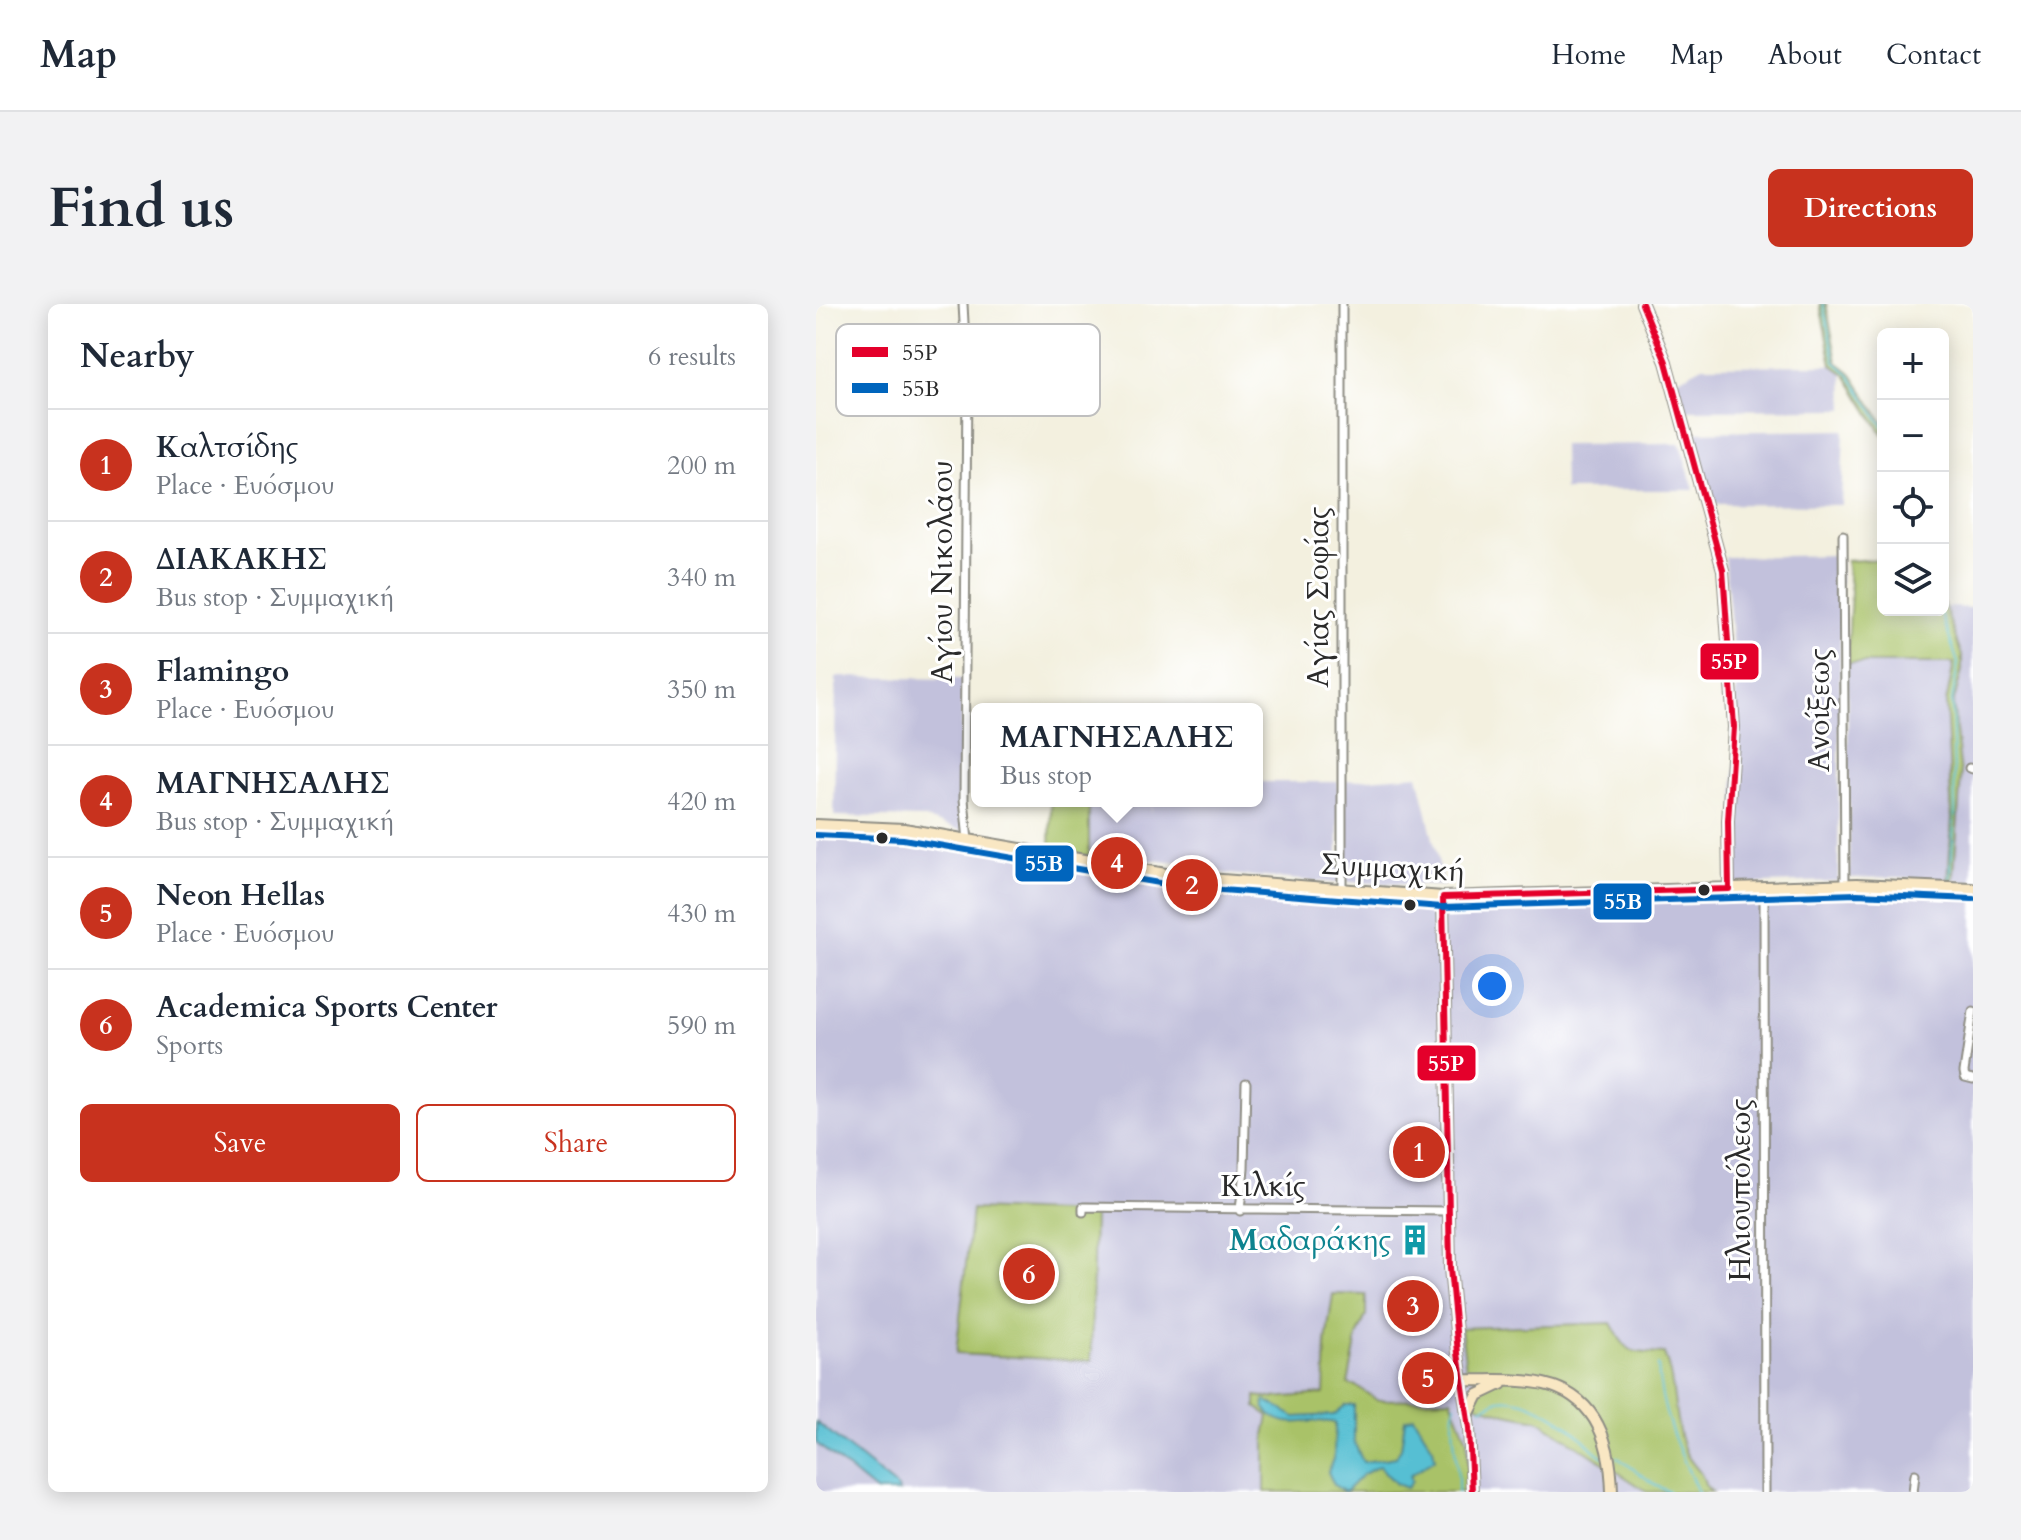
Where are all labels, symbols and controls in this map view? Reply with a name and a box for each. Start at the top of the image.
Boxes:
text: Map [40,29,117,81]
text: Home [1551,36,1626,74]
text: Map [1670,36,1724,74]
text: About [1768,36,1842,74]
text: Contact [1886,36,1981,74]
button: Directions [1768,169,1973,247]
text: Find us [48,171,234,246]
legend [836,324,1100,416]
map controls [1877,328,1949,616]
button: + [1877,328,1949,400]
text: Nearby [80,333,195,379]
text: 55Ρ [902,338,938,368]
text: 6 results [648,339,736,374]
text: 55Β [902,374,940,404]
button: − [1877,400,1949,472]
text: Καλτσίδης [156,427,298,468]
text: 1 [99,448,113,483]
text: 200 m [667,448,736,483]
street label: Αγίου Νικολάου [922,461,963,683]
text: Place · Ευόσμου [156,468,335,503]
button: locate [1877,472,1949,544]
street label: Αγίας Σοφίας [1298,506,1339,688]
text: ΔΙΑΚΑΚΗΣ [156,539,327,580]
button: layers [1877,544,1949,616]
text: 2 [99,560,113,595]
text: 340 m [667,560,736,595]
text: Bus stop · Συμμαχική [156,580,395,615]
line badge: 55Ρ [1699,642,1760,681]
text: 55Ρ [1711,647,1747,677]
street label: Ανοίξεως [1799,648,1840,772]
text: Flamingo [156,651,289,692]
text: 3 [99,672,113,707]
text: 350 m [667,672,736,707]
text: Place · Ευόσμου [156,692,335,727]
popup [971,703,1263,807]
text: ΜΑΓΝΗΣΑΛΗΣ [1000,717,1234,758]
text: Bus stop [1000,758,1092,793]
text: ΜΑΓΝΗΣΑΛΗΣ [156,763,390,804]
text: 4 [99,784,113,819]
text: 420 m [667,784,736,819]
text: Bus stop · Συμμαχική [156,804,395,839]
unlabelled marker [874,830,890,846]
pin: 4 [1091,833,1143,893]
line badge: 55Β [1014,844,1075,883]
street label: Συμμαχική [1319,844,1467,892]
text: 55Β [1025,849,1063,879]
pin: 2 [1166,855,1218,915]
text: Neon Hellas [156,875,325,916]
line badge: 55Β [1592,882,1653,921]
unlabelled marker [1696,882,1712,898]
text: 55Β [1604,887,1642,917]
text: 5 [99,896,113,931]
text: 430 m [667,896,736,931]
unlabelled marker [1402,897,1418,913]
text: Place · Ευόσμου [156,916,335,951]
your location [1472,966,1512,1006]
text: Academica Sports Center [156,987,498,1028]
text: 6 [99,1008,113,1043]
text: 590 m [667,1008,736,1043]
text: Sports [156,1028,223,1063]
line badge: 55Ρ [1416,1044,1477,1082]
text: 55Ρ [1428,1049,1464,1079]
street label: Ηλιουπόλεως [1720,1098,1761,1282]
button: Save [80,1104,400,1182]
button: Share [416,1104,736,1182]
pin: 1 [1393,1122,1445,1182]
street label: Κιλκίς [1220,1166,1306,1207]
place label: Μαδαράκης [1229,1220,1391,1261]
building icon: Μαδαράκης [1398,1223,1432,1257]
pin: 6 [1003,1244,1055,1304]
pin: 3 [1387,1276,1439,1336]
pin: 5 [1402,1348,1454,1408]

